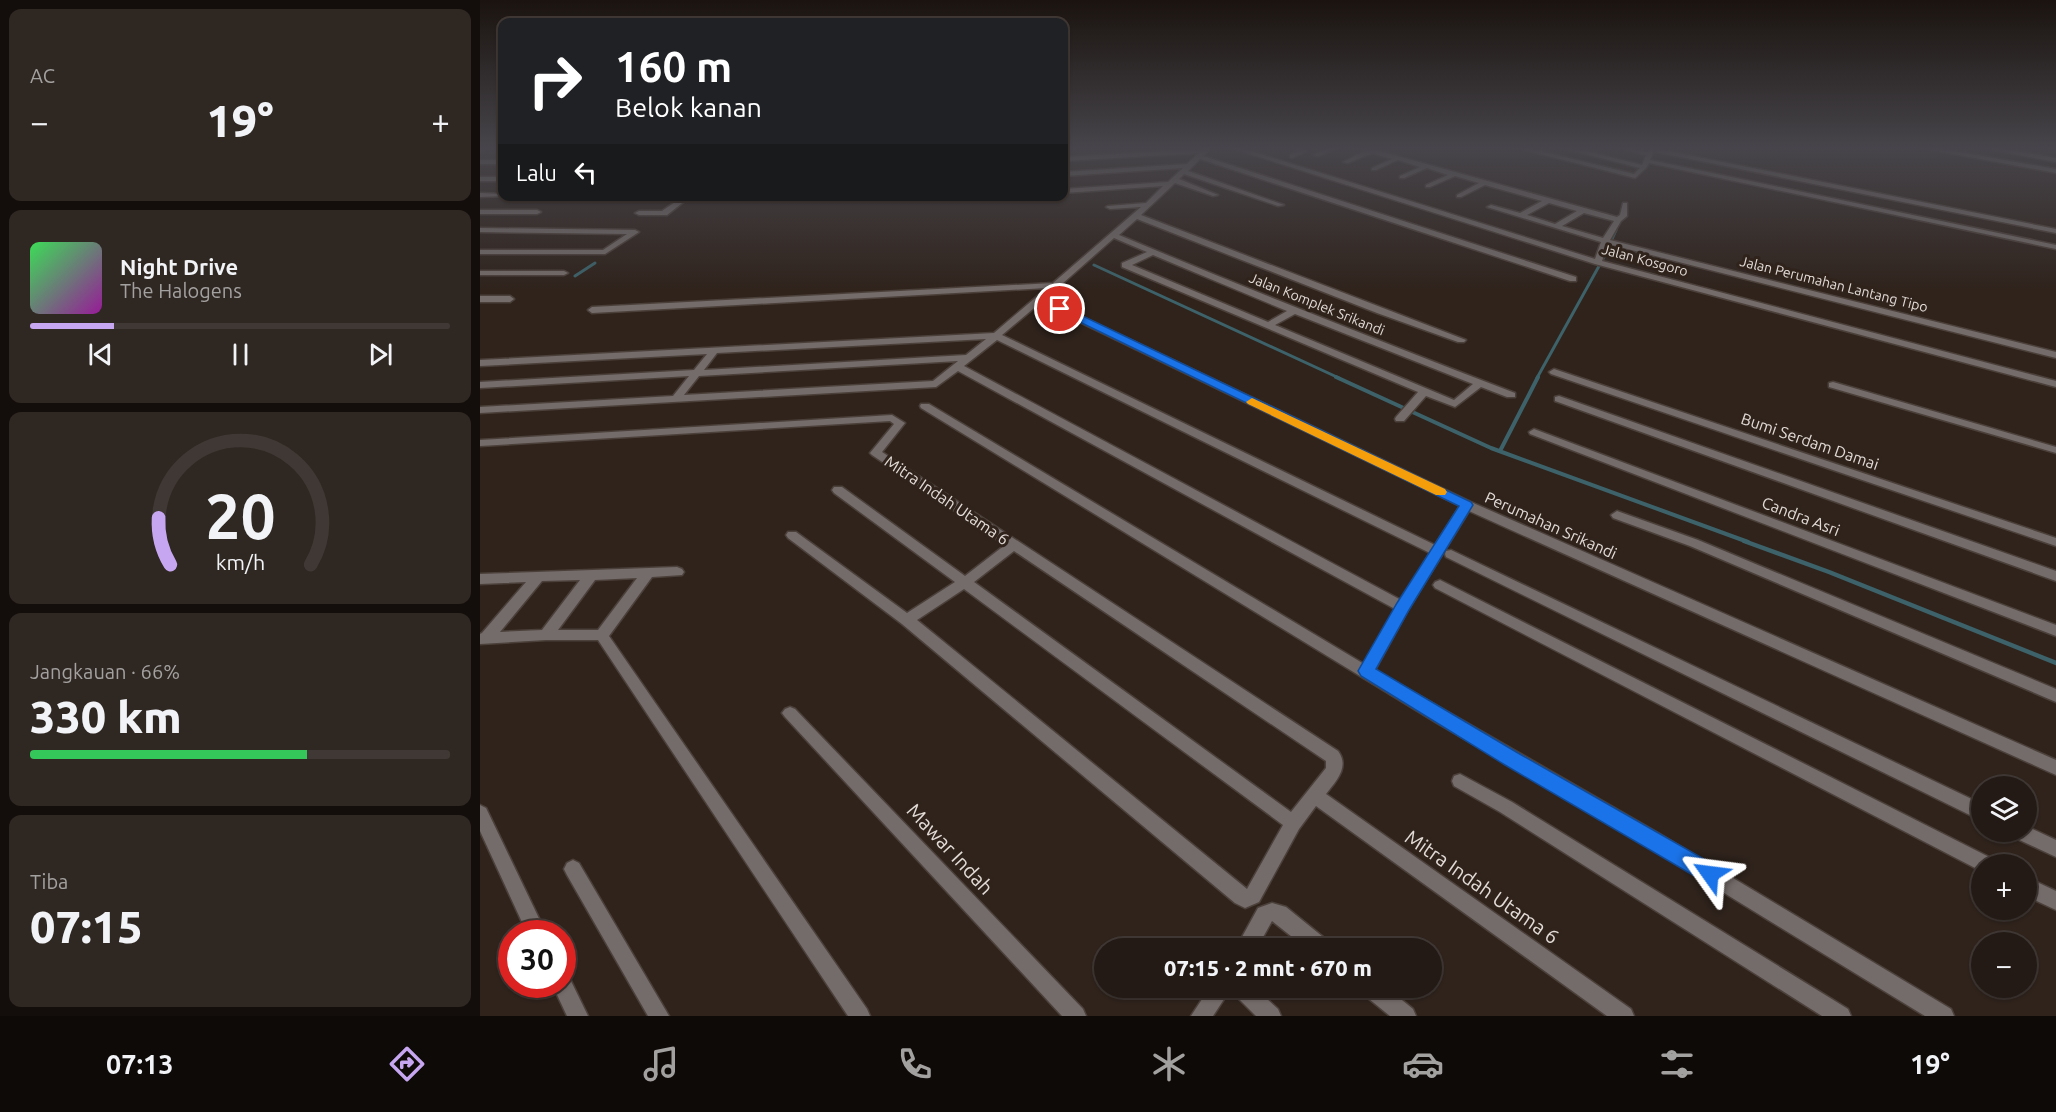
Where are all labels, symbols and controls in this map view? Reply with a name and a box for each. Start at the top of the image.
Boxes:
icon: right [516,42,594,120]
text: 160 m [615,43,732,90]
text: AC [30,64,55,87]
text: Belok kanan [615,92,762,122]
text: 19° [206,95,274,146]
text: − [30,103,49,140]
text: + [431,103,450,140]
icon: left [569,156,602,189]
text: Lalu [516,160,557,185]
street label: Jalan Kosgoro [1600,241,1690,279]
street label: Jalan Perumahan Lantang Tipo [1738,253,1930,315]
text: Night Drive [120,254,238,279]
street label: Jalan Komplek Srikandi [1247,270,1387,338]
text: The Halogens [120,279,242,302]
pin [1034,283,1085,334]
icon: arrive [1043,292,1076,325]
icon: previous [84,338,117,371]
icon: pause [224,338,257,371]
icon: next [364,338,397,371]
street label: Bumi Serdam Damai [1739,409,1881,473]
street label: Mitra Indah Utama 6 [882,452,1012,548]
text: 20 [205,481,275,551]
street label: Perumahan Srikandi [1482,488,1620,562]
street label: Candra Asri [1760,493,1842,539]
text: km/h [215,550,265,574]
text: Jangkauan · 66% [30,660,180,683]
text: 330 km [30,691,182,742]
map controls [1971,776,2037,998]
button: layers [1971,776,2037,842]
street label: Mawar Indah [903,799,998,899]
street label: Mitra Indah Utama 6 [1401,825,1564,948]
position arrow [1678,842,1742,906]
button: + [1971,854,2037,920]
text: Tiba [30,870,68,893]
text: 07:15 [30,901,143,952]
speed limit sign: 30 [498,920,576,998]
button: − [1971,932,2037,998]
text: 07:15 · 2 mnt · 670 m [1164,955,1372,980]
icon: directions [386,1043,428,1085]
icon: music [640,1043,682,1085]
icon: phone [894,1043,936,1085]
icon: climate [1148,1043,1190,1085]
icon: car [1402,1043,1444,1085]
icon: filters [1656,1043,1698,1085]
text: 07:13 [106,1049,174,1079]
text: 19° [1910,1049,1950,1079]

